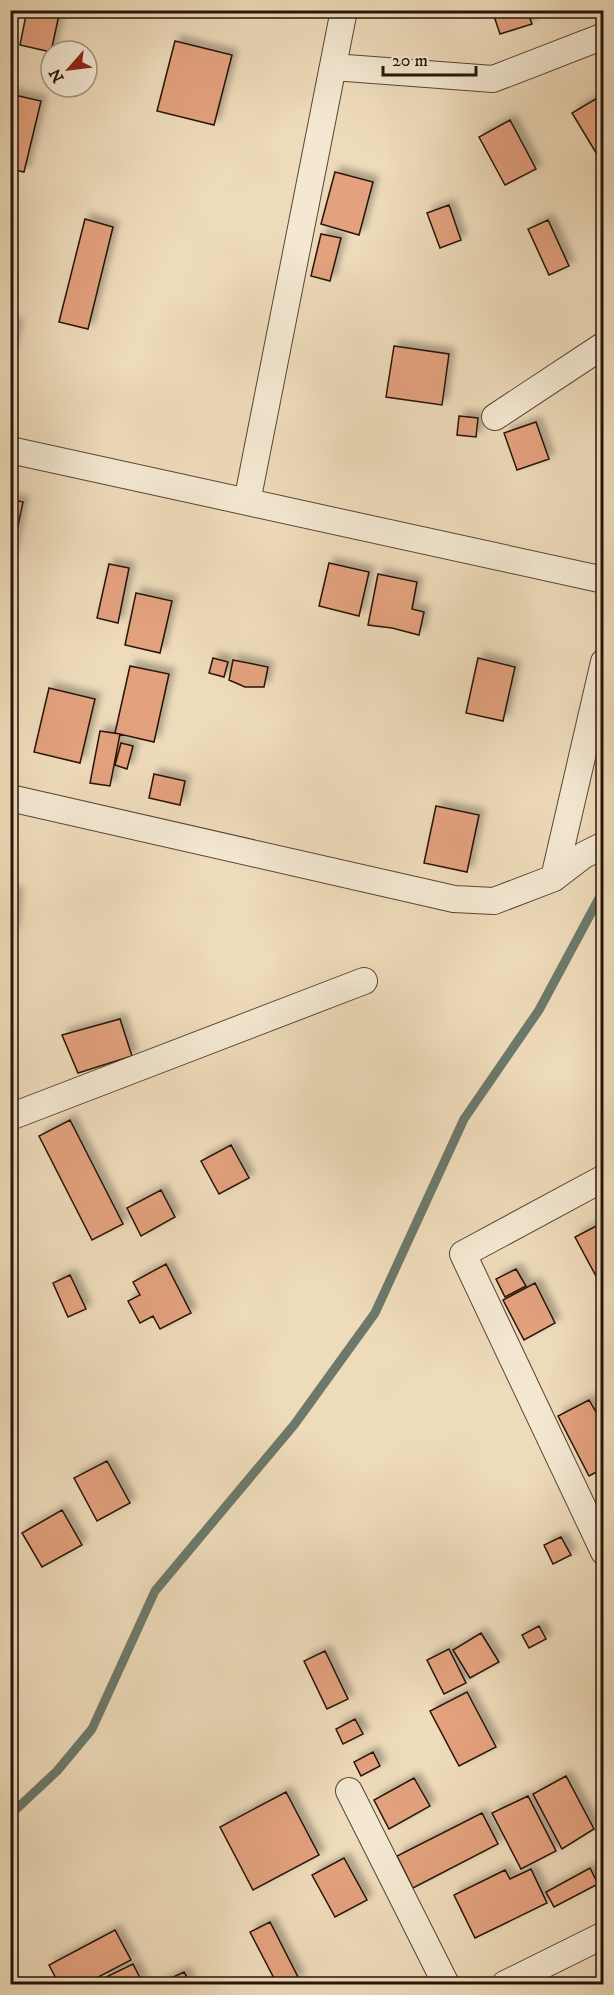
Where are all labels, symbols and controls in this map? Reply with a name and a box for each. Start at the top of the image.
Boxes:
north arrow [39,39,99,99]
scale bar [383,39,476,77]
text: 20 m [392,50,428,72]
text: N [45,65,69,86]

